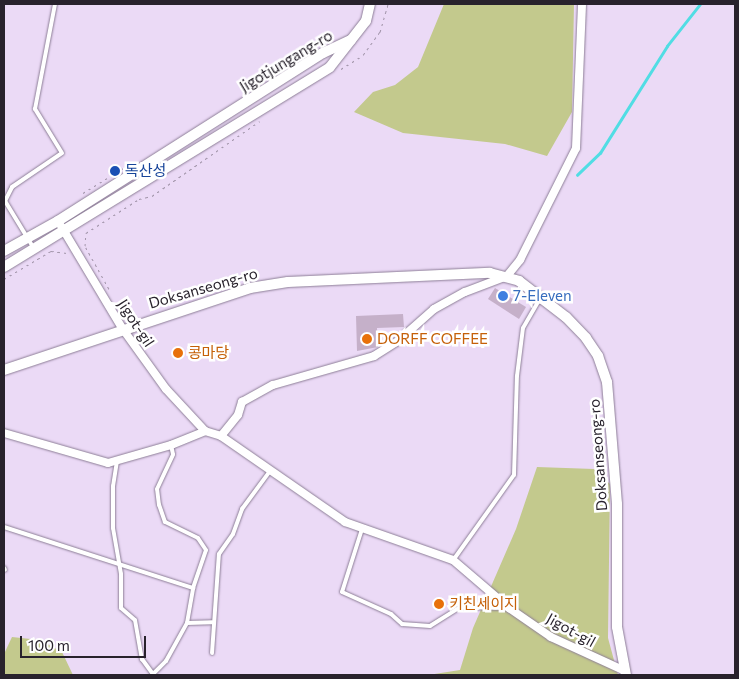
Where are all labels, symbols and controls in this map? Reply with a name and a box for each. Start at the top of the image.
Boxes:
street label: Jigotjungang-ro [236,26,336,96]
place label: 독산성 [125,162,166,180]
marker: 독산성 [109,165,121,177]
street label: Doksanseong-ro [146,264,260,312]
place label: 7-Eleven [513,287,572,305]
marker: 7-Eleven [497,290,509,302]
street label: Jigot-gil [114,296,158,350]
place label: DORFF COFFEE [377,330,488,348]
marker: DORFF COFFEE [361,333,373,345]
place label: 콩마당 [188,344,229,362]
marker: 콩마당 [172,347,184,359]
street label: Doksanseong-ro [585,398,611,512]
place label: 키친세이지 [449,595,518,613]
marker: 키친세이지 [433,598,445,610]
street label: Jigot-gil [543,609,599,651]
scale bar [22,626,149,658]
text: 100 m [28,636,70,654]

